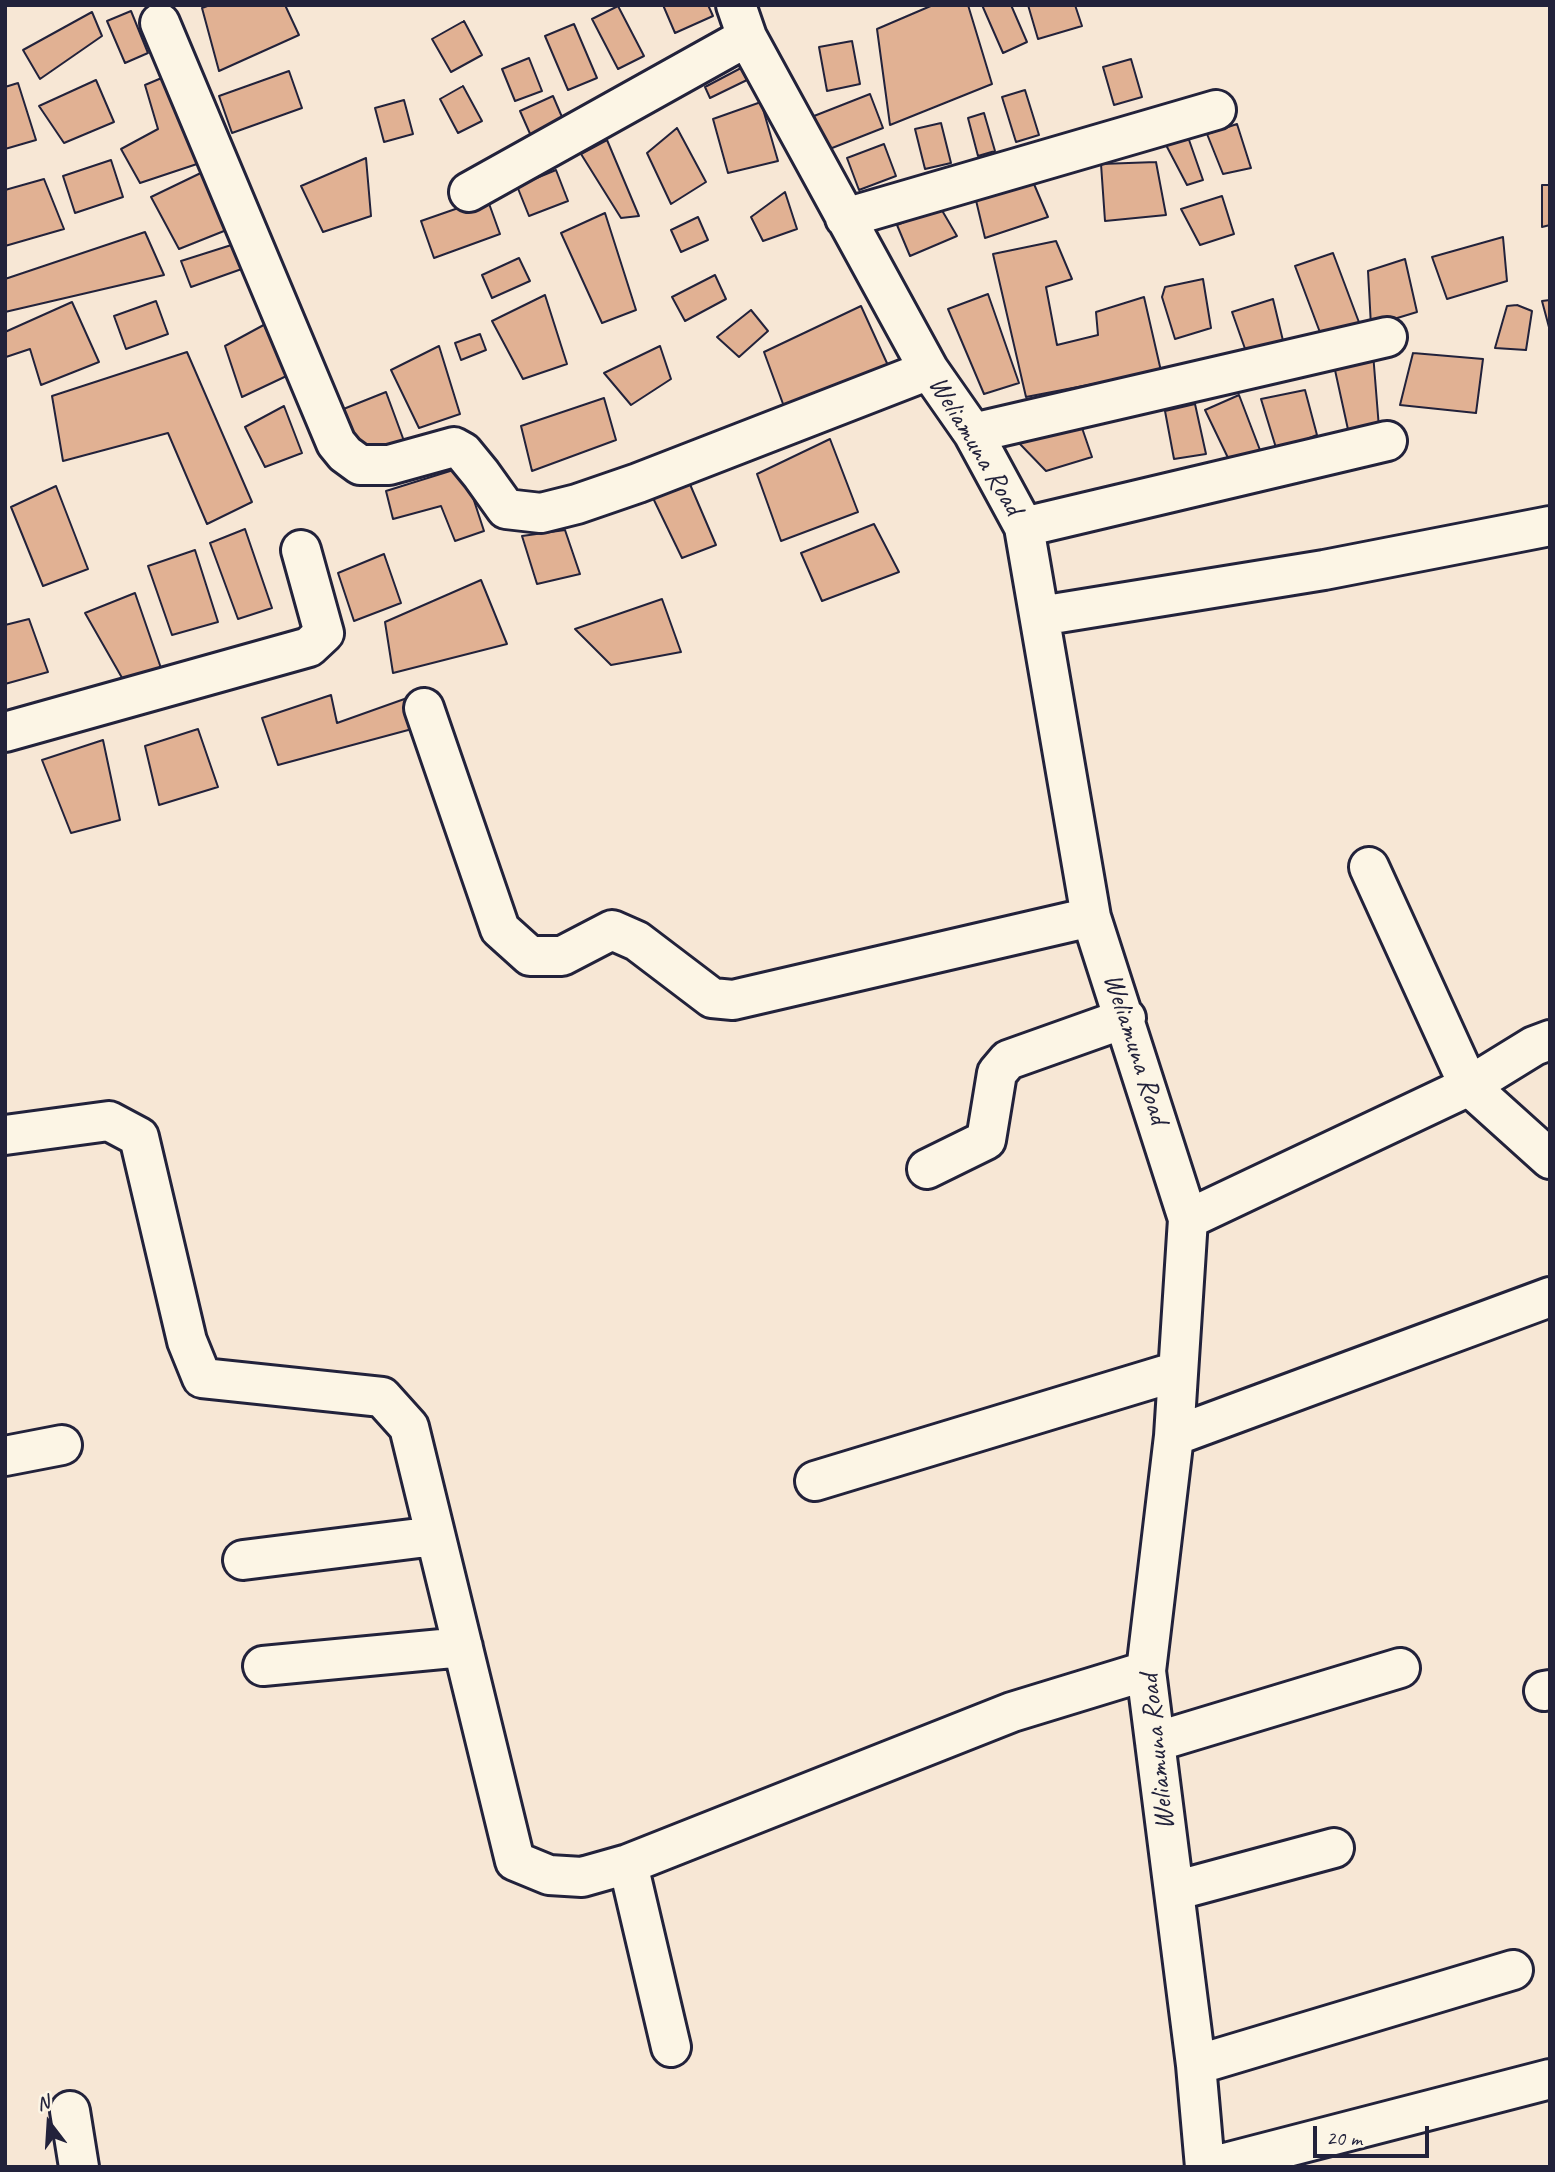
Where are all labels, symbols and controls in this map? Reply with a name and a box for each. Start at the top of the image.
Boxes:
street label: Weliamuna Road [920,370,1030,522]
street label: Weliamuna Road [1095,970,1175,1128]
street label: Weliamuna Road [1133,1673,1183,1831]
north arrow [14,2088,84,2158]
text: N [34,2090,52,2116]
scale bar [1317,2112,1432,2156]
text: 20 m [1326,2125,1362,2151]

